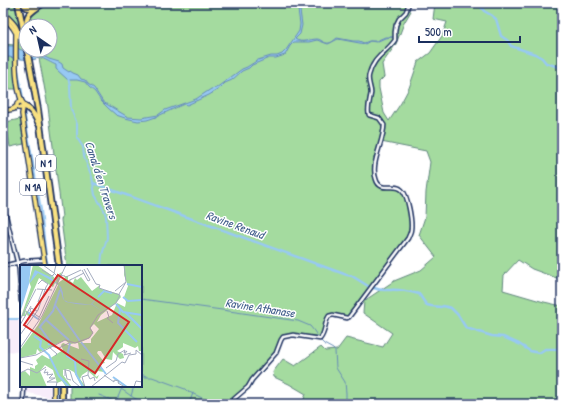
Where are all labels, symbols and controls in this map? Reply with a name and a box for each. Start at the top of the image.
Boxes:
north arrow [18,18,58,58]
scale bar [419,18,520,44]
text: N [26,22,39,37]
text: 500 m [425,23,452,40]
water label: Canal d'en Travers [81,139,122,222]
road number: N 1 [36,155,56,171]
road number: N 1A [20,179,46,195]
water label: Ravine Renaud [204,206,269,244]
inset map [20,265,142,387]
water label: Ravine Athanase [224,294,297,322]

